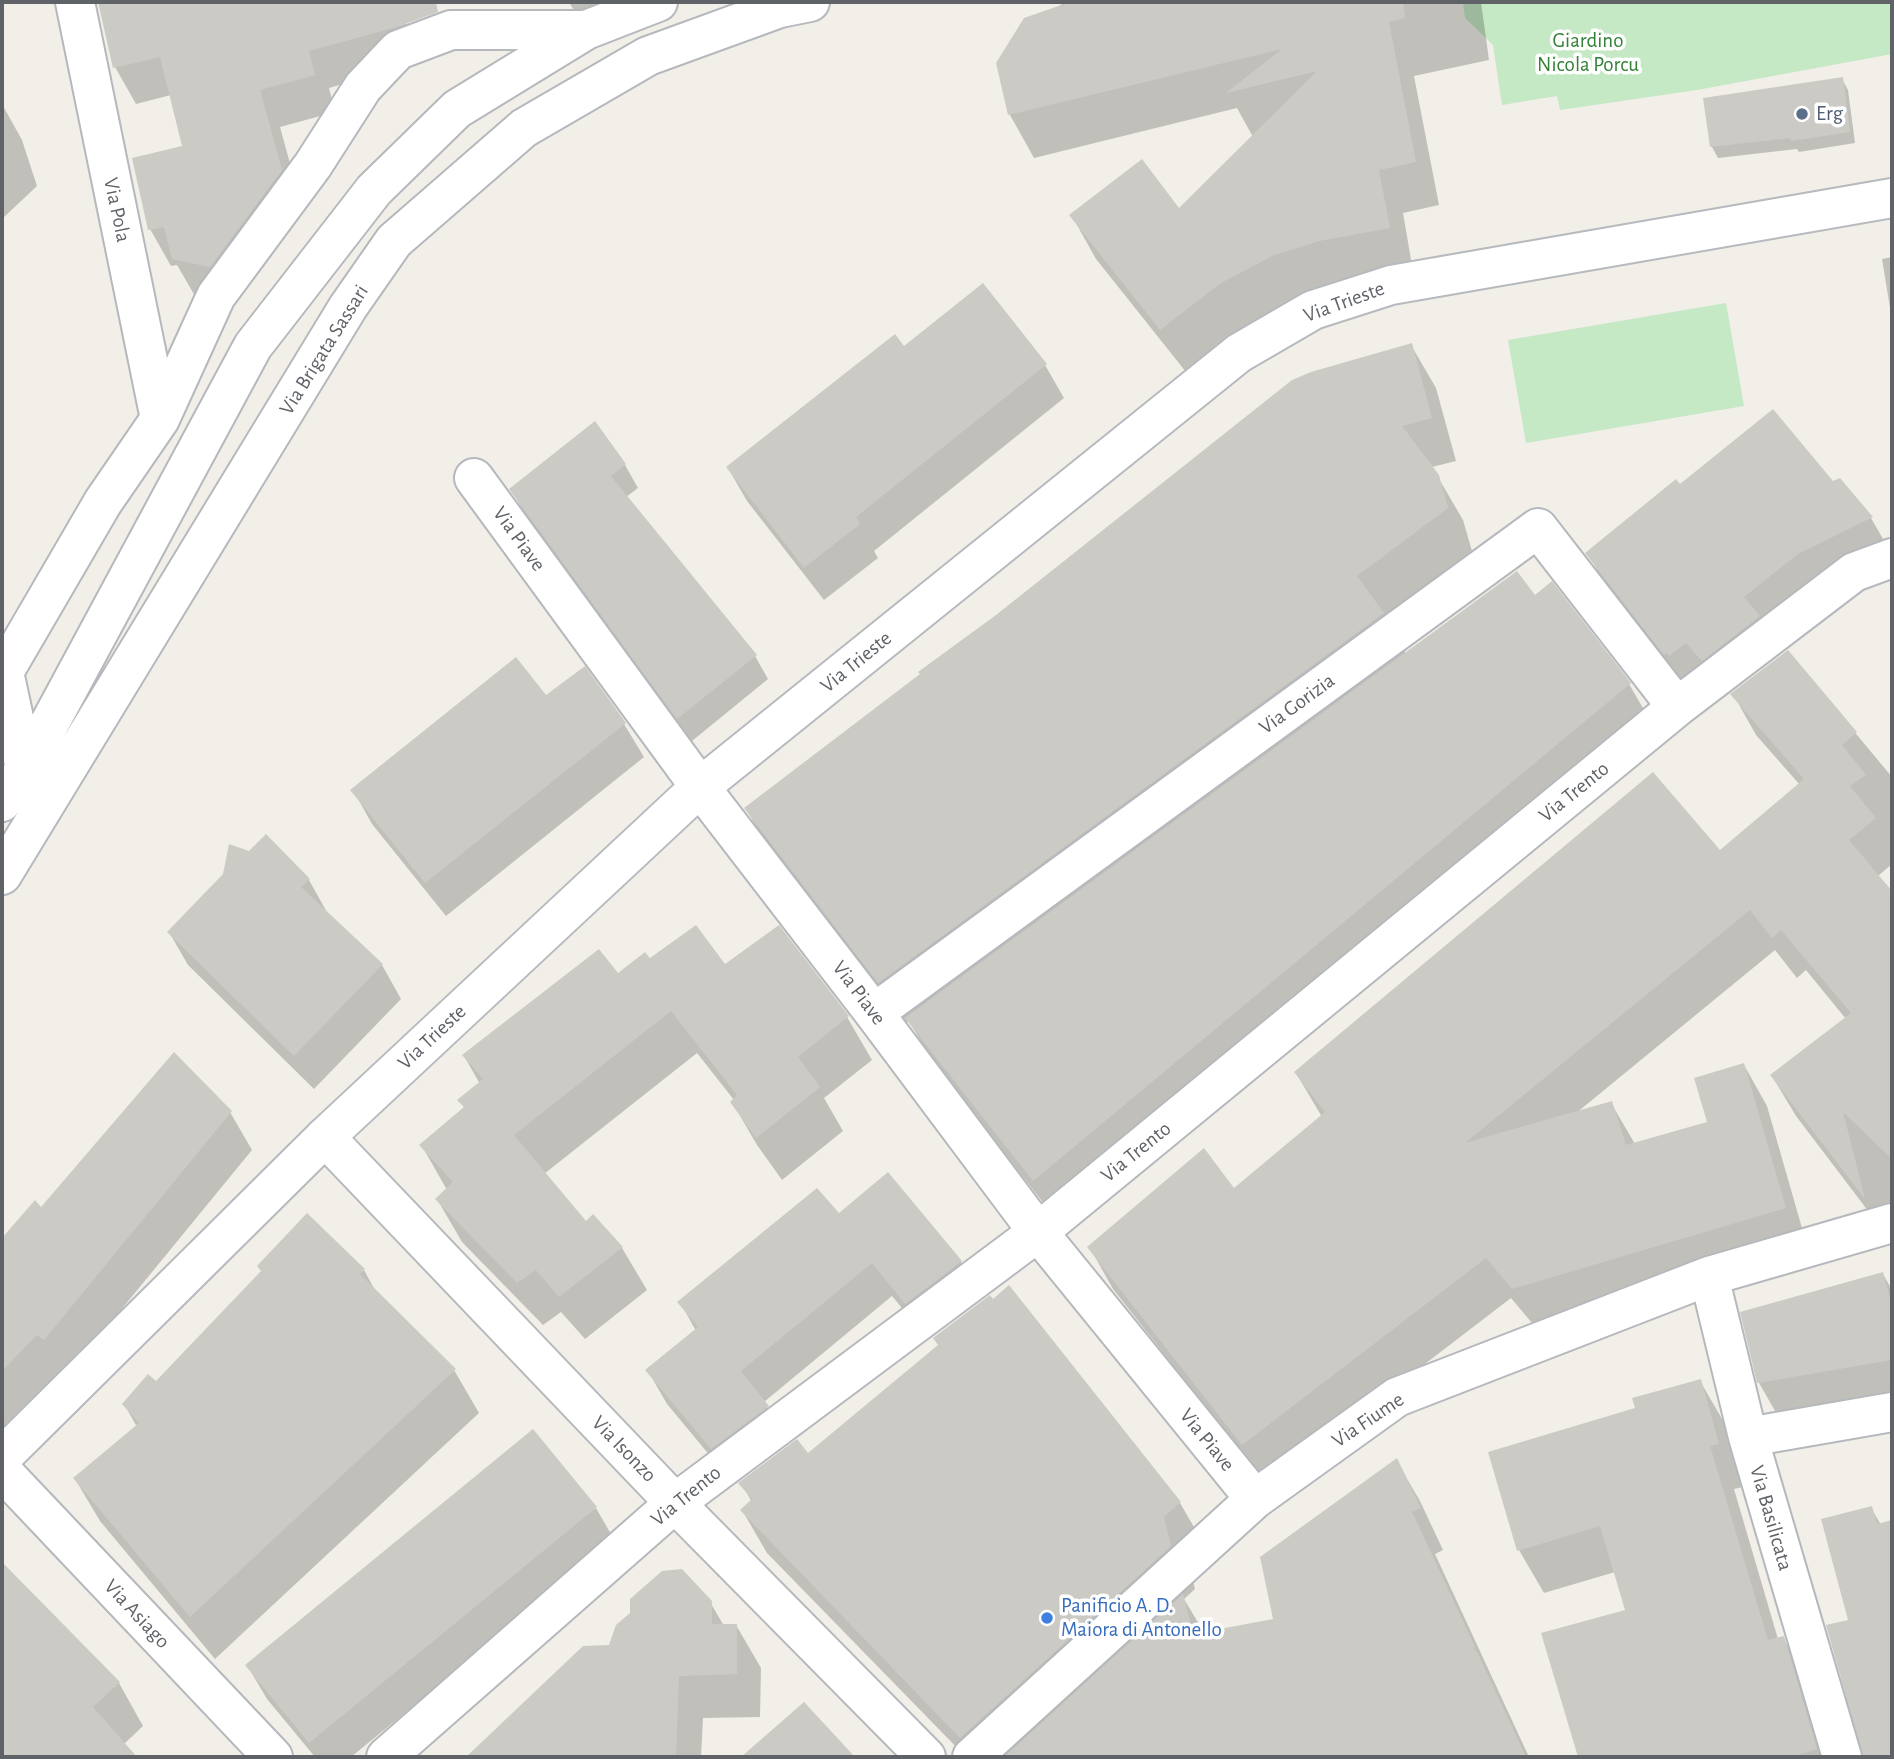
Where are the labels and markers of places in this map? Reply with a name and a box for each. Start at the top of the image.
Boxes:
place label: Erg [1816,101,1843,127]
marker: Erg [1794,106,1810,122]
place label: Panificio A. D. Maiora di Antonello [1061,1593,1222,1643]
marker: Panificio A. D. Maiora di Antonello [1039,1610,1055,1626]

